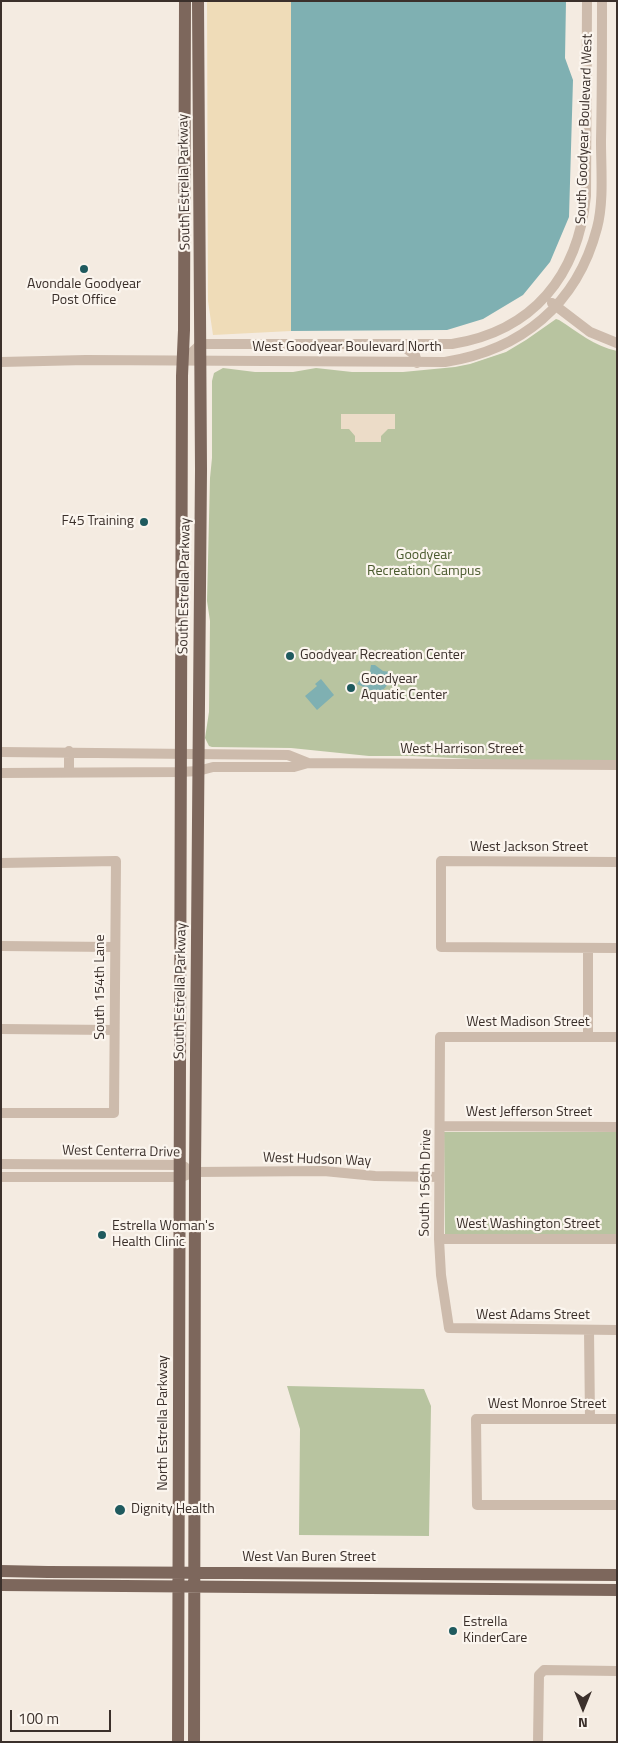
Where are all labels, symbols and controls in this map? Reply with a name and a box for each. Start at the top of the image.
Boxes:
street label: South Goodyear Boulevard West [573,34,597,224]
street label: South Estrella Parkway [175,114,195,250]
marker: Avondale Goodyear Post Office [78,263,90,275]
place label: Avondale Goodyear Post Office [27,277,141,310]
street label: West Goodyear Boulevard North [252,340,442,356]
place label: F45 Training [61,514,134,530]
marker: F45 Training [138,516,150,528]
street label: South Estrella Parkway [175,518,195,654]
park label: Goodyear Recreation Campus [367,548,481,580]
place label: Goodyear Recreation Center [300,648,465,664]
marker: Goodyear Recreation Center [284,650,296,662]
place label: Goodyear Aquatic Center [361,672,447,704]
marker: Goodyear Aquatic Center [345,682,357,694]
street label: West Harrison Street [400,742,524,758]
street label: West Jackson Street [470,840,588,856]
street label: South Estrella Parkway [171,923,191,1059]
street label: South 154th Lane [93,934,109,1040]
street label: West Madison Street [466,1015,590,1031]
street label: West Jefferson Street [466,1105,592,1121]
street label: South 156th Drive [417,1129,435,1237]
street label: West Centerra Drive [62,1143,180,1161]
street label: West Hudson Way [263,1150,371,1170]
street label: West Washington Street [456,1217,600,1233]
place label: Estrella Woman's Health Clinic [112,1219,214,1252]
marker: Estrella Woman's Health Clinic [96,1229,108,1241]
street label: West Adams Street [476,1308,590,1324]
street label: North Estrella Parkway [156,1355,172,1491]
street label: West Monroe Street [488,1397,606,1413]
place label: Dignity Health [131,1502,215,1518]
marker: Dignity Health [113,1503,127,1517]
street label: West Van Buren Street [242,1550,376,1566]
place label: Estrella KinderCare [463,1615,527,1648]
marker: Estrella KinderCare [447,1625,459,1637]
north arrow [558,1683,608,1733]
scale bar [12,1700,114,1732]
text: 100 m [18,1707,59,1730]
text: N [578,1713,588,1734]

